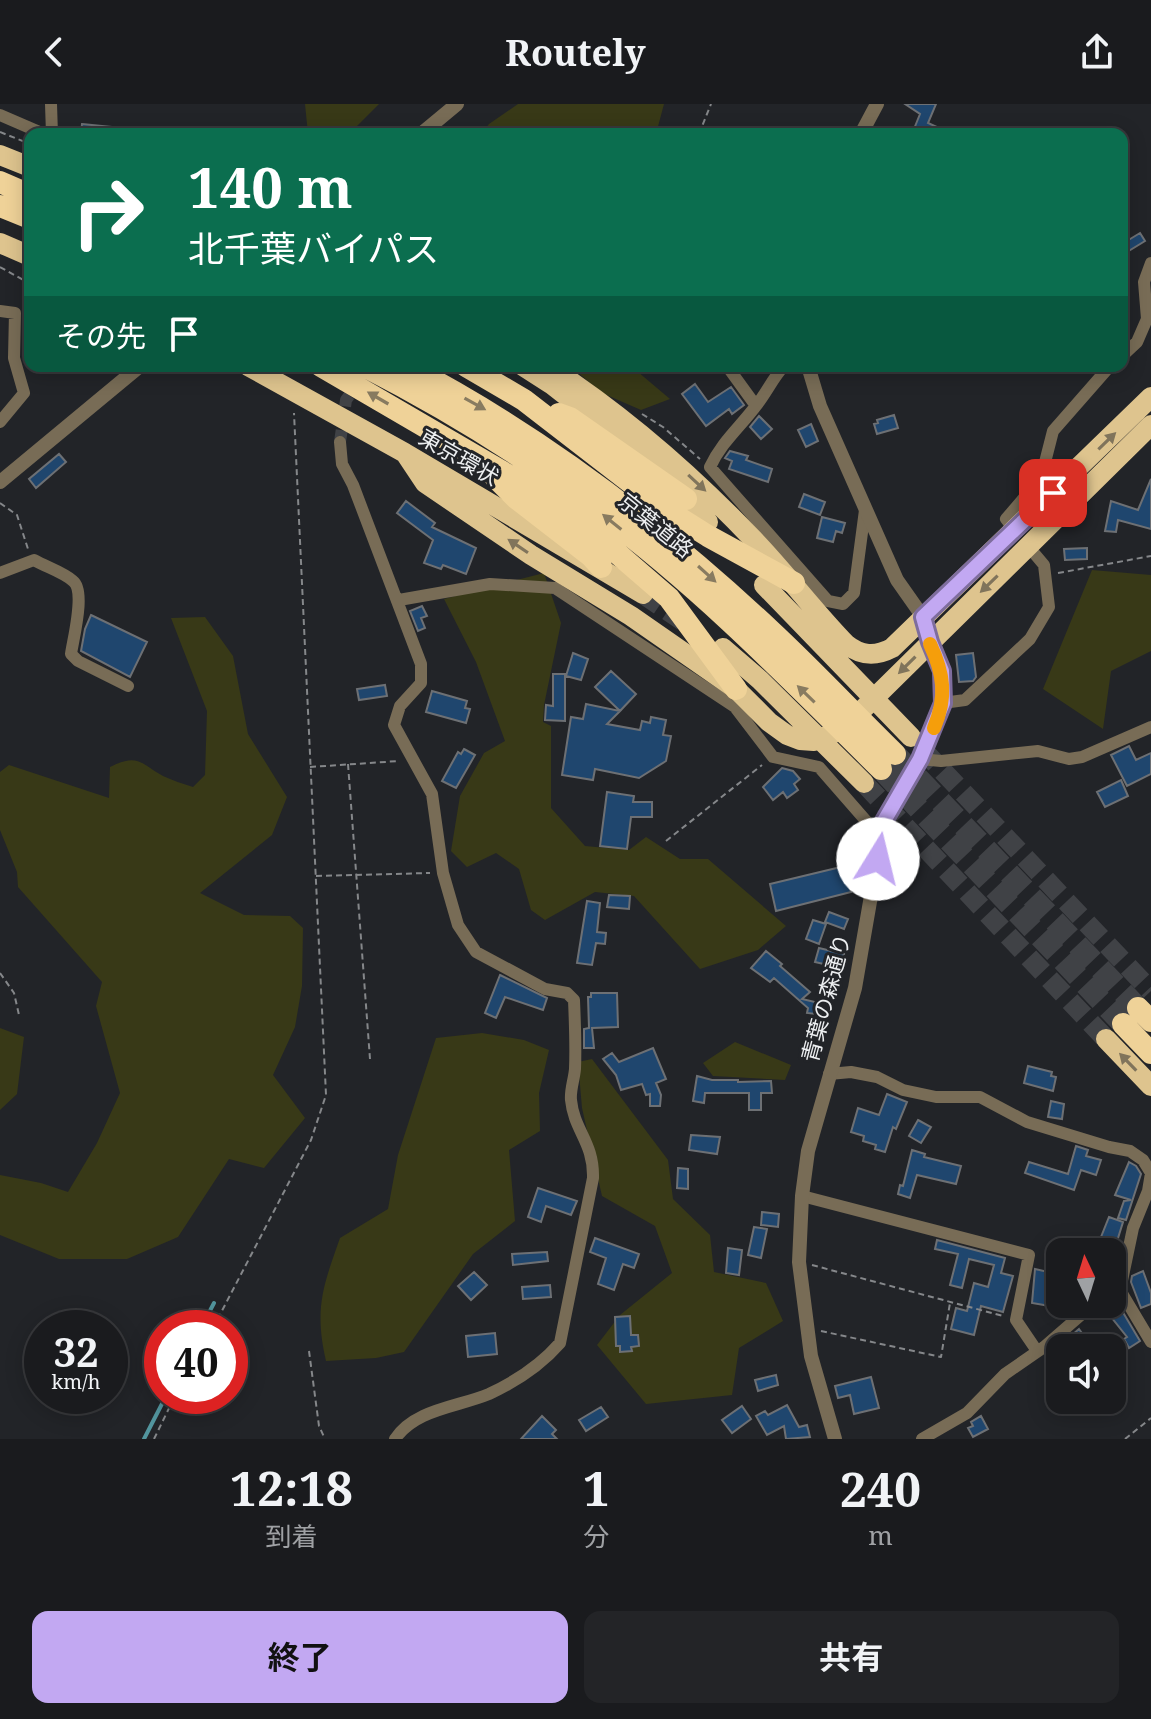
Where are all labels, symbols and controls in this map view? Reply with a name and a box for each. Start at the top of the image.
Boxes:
text: Routely [505,28,646,77]
icon: back [32,30,76,74]
icon: share [1075,30,1119,74]
text: 140 m [188,148,353,224]
icon: right [56,160,160,264]
text: 北千葉バイパス [188,224,439,273]
icon: arrive [162,312,206,356]
text: その先 [56,315,146,356]
one-way arrow [367,391,389,405]
one-way arrow [464,397,487,411]
street label: 東京環状 [414,421,505,491]
one-way arrow [1097,433,1116,451]
pin [1019,459,1087,527]
icon: arrive [1031,471,1075,515]
one-way arrow [687,474,706,492]
street label: 京葉道路 [613,485,700,564]
one-way arrow [601,513,622,530]
one-way arrow [507,539,528,554]
one-way arrow [696,565,716,582]
one-way arrow [980,574,999,593]
one-way arrow [898,655,917,674]
one-way arrow [797,685,816,704]
position arrow [836,817,920,901]
street label: 青葉の森通り [793,930,857,1065]
one-way arrow [1120,1053,1138,1072]
north arrow [1046,1238,1126,1318]
map controls [1046,1238,1126,1414]
speed limit sign: 40 [144,1310,248,1414]
text: 32 [53,1324,99,1379]
button: sound [1046,1334,1126,1414]
text: km/h [51,1368,101,1395]
text: 12:18 [230,1455,353,1520]
text: 1 [583,1455,610,1520]
text: 240 [840,1456,921,1521]
text: m [868,1517,893,1553]
text: 到着 [265,1518,317,1554]
text: 分 [583,1518,609,1554]
button: 終了 [32,1611,568,1703]
button: 共有 [584,1611,1119,1703]

